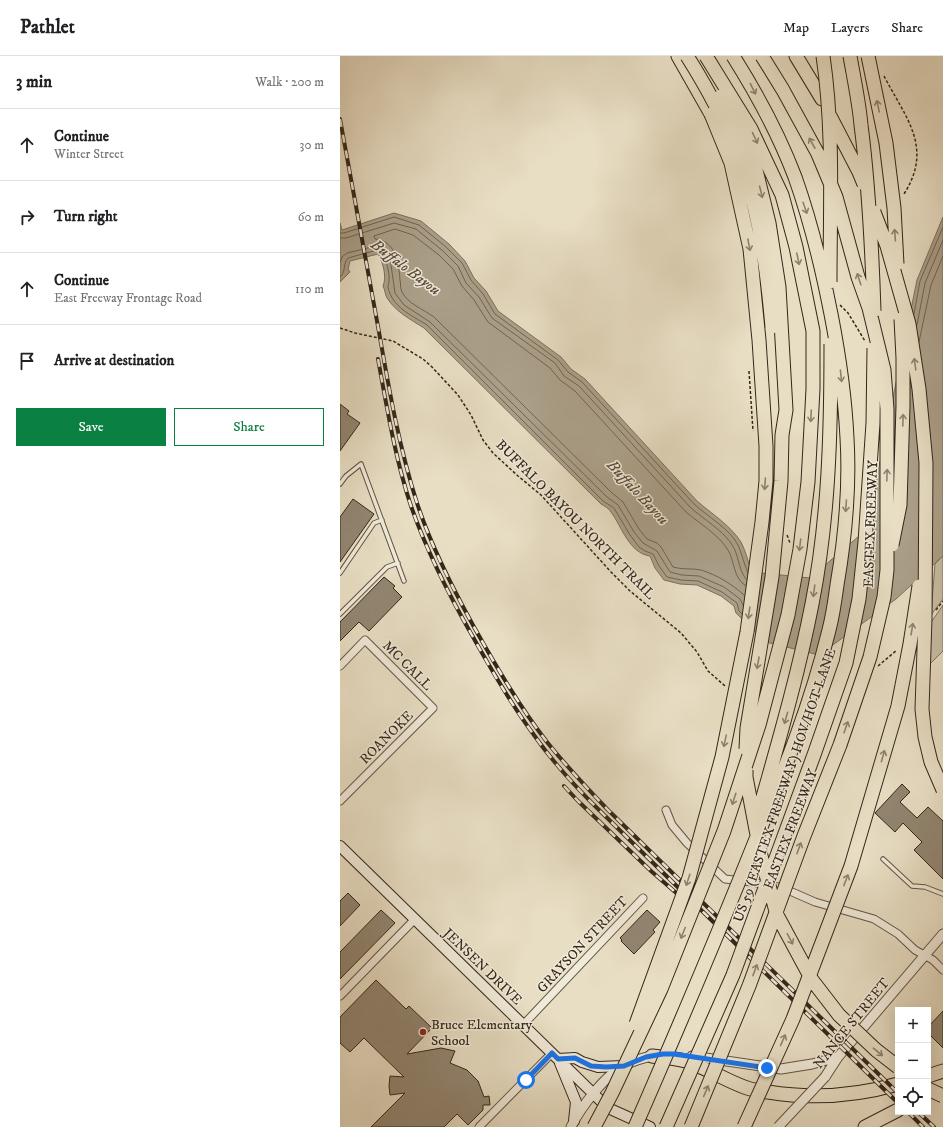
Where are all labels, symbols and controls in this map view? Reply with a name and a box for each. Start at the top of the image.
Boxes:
text: Pathlet [20,16,75,39]
text: Map [783,19,809,37]
text: Layers [831,19,869,37]
text: Share [891,19,923,37]
text: 3 min [16,71,52,93]
text: Walk · 200 m [255,74,324,90]
one-way arrow [750,83,757,95]
one-way arrow [874,100,882,113]
text: Continue [54,127,109,146]
one-way arrow [752,131,759,143]
icon: ahead [16,134,38,156]
text: 30 m [300,137,324,153]
one-way arrow [808,137,815,149]
text: Winter Street [54,146,124,162]
one-way arrow [758,186,766,199]
one-way arrow [802,202,809,215]
icon: right [16,206,38,228]
text: Turn right [54,207,117,226]
text: 60 m [298,209,324,225]
one-way arrow [892,229,899,242]
water label: Buffalo Bayou [367,235,444,300]
one-way arrow [745,238,753,251]
one-way arrow [795,253,803,266]
text: Continue [54,271,109,290]
one-way arrow [855,272,862,285]
icon: ahead [16,278,38,300]
text: 110 m [295,281,324,297]
text: East Freeway Frontage Road [54,290,202,306]
icon: arrive [16,350,38,372]
text: Arrive at destination [54,351,174,370]
one-way arrow [911,358,919,371]
one-way arrow [838,369,845,382]
button: Save [16,408,166,446]
button: Share [174,408,324,446]
one-way arrow [807,409,815,422]
one-way arrow [899,414,907,427]
street label: BUFFALO BAYOU NORTH TRAIL [492,436,659,603]
water label: Buffalo Bayou [602,455,673,529]
street label: EASTEX FREEWAY [860,460,882,588]
one-way arrow [884,469,891,482]
one-way arrow [762,478,769,491]
one-way arrow [842,499,850,512]
one-way arrow [796,538,804,551]
one-way arrow [810,584,818,597]
one-way arrow [745,607,753,620]
one-way arrow [908,623,916,636]
street label: MC CALL [379,637,436,694]
street label: US 59 (EASTEX FREEWAY) HOV/HOT LANE [729,646,839,924]
one-way arrow [753,656,761,669]
street label: ROANOKE [356,707,417,768]
one-way arrow [781,711,789,724]
one-way arrow [843,721,850,734]
one-way arrow [721,734,729,747]
one-way arrow [880,749,887,762]
street label: EASTEX FREEWAY [759,767,821,891]
one-way arrow [730,792,738,804]
one-way arrow [796,843,804,855]
one-way arrow [684,874,691,887]
one-way arrow [842,875,850,887]
street label: GRAYSON STREET [533,892,632,997]
street label: JENSEN DRIVE [438,923,526,1009]
one-way arrow [679,927,687,939]
one-way arrow [787,933,794,945]
one-way arrow [752,964,759,977]
street label: NANCE STREET [810,974,894,1073]
map controls [895,1007,931,1115]
button: + [895,1007,931,1043]
place label: Bruce Elementary School [431,1016,533,1050]
marker: Bruce Elementary School [418,1027,428,1037]
one-way arrow [780,1035,788,1047]
button: − [895,1043,931,1079]
one-way arrow [873,1047,883,1056]
route end [758,1059,776,1077]
route start [517,1071,535,1089]
button: locate [895,1079,931,1115]
one-way arrow [703,1085,711,1097]

